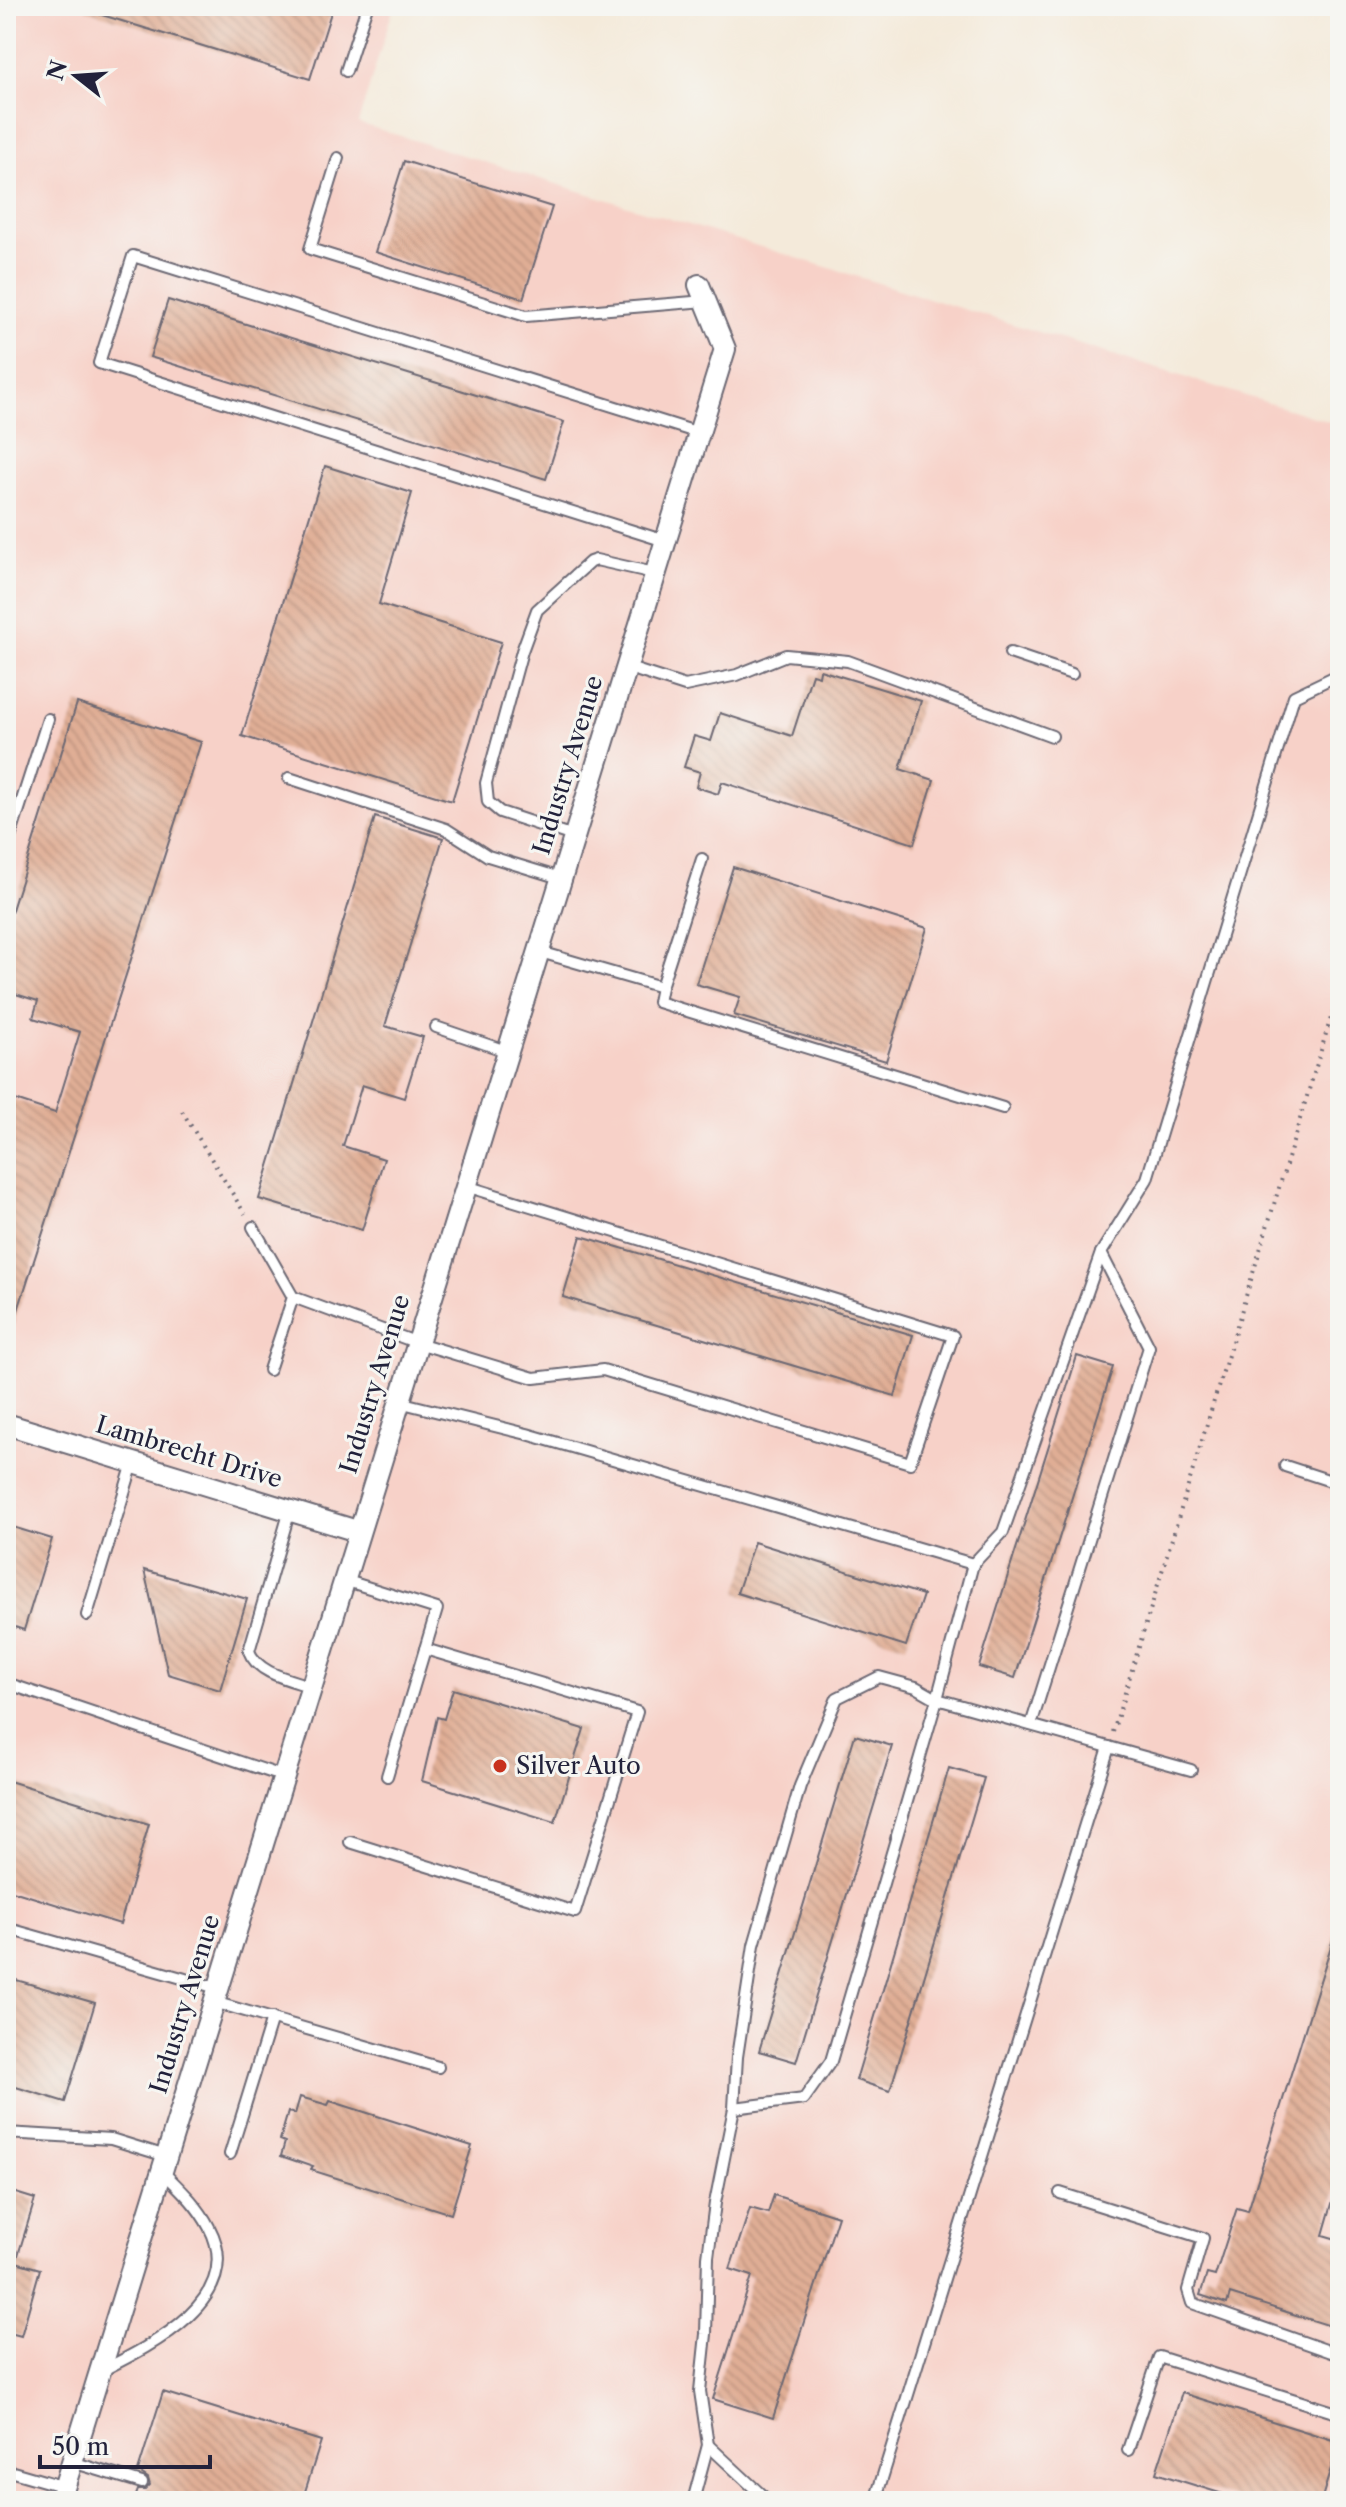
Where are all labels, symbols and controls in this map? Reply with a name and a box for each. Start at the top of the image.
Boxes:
north arrow [36,36,116,116]
text: N [42,57,73,83]
street label: Industry Avenue [527,672,609,858]
street label: Industry Avenue [334,1291,416,1477]
street label: Lambrecht Drive [92,1409,286,1494]
place label: Silver Auto [516,1751,641,1780]
marker: Silver Auto [491,1757,509,1775]
street label: Industry Avenue [144,1911,226,2097]
scale bar [40,2419,210,2469]
text: 50 m [52,2432,109,2461]

